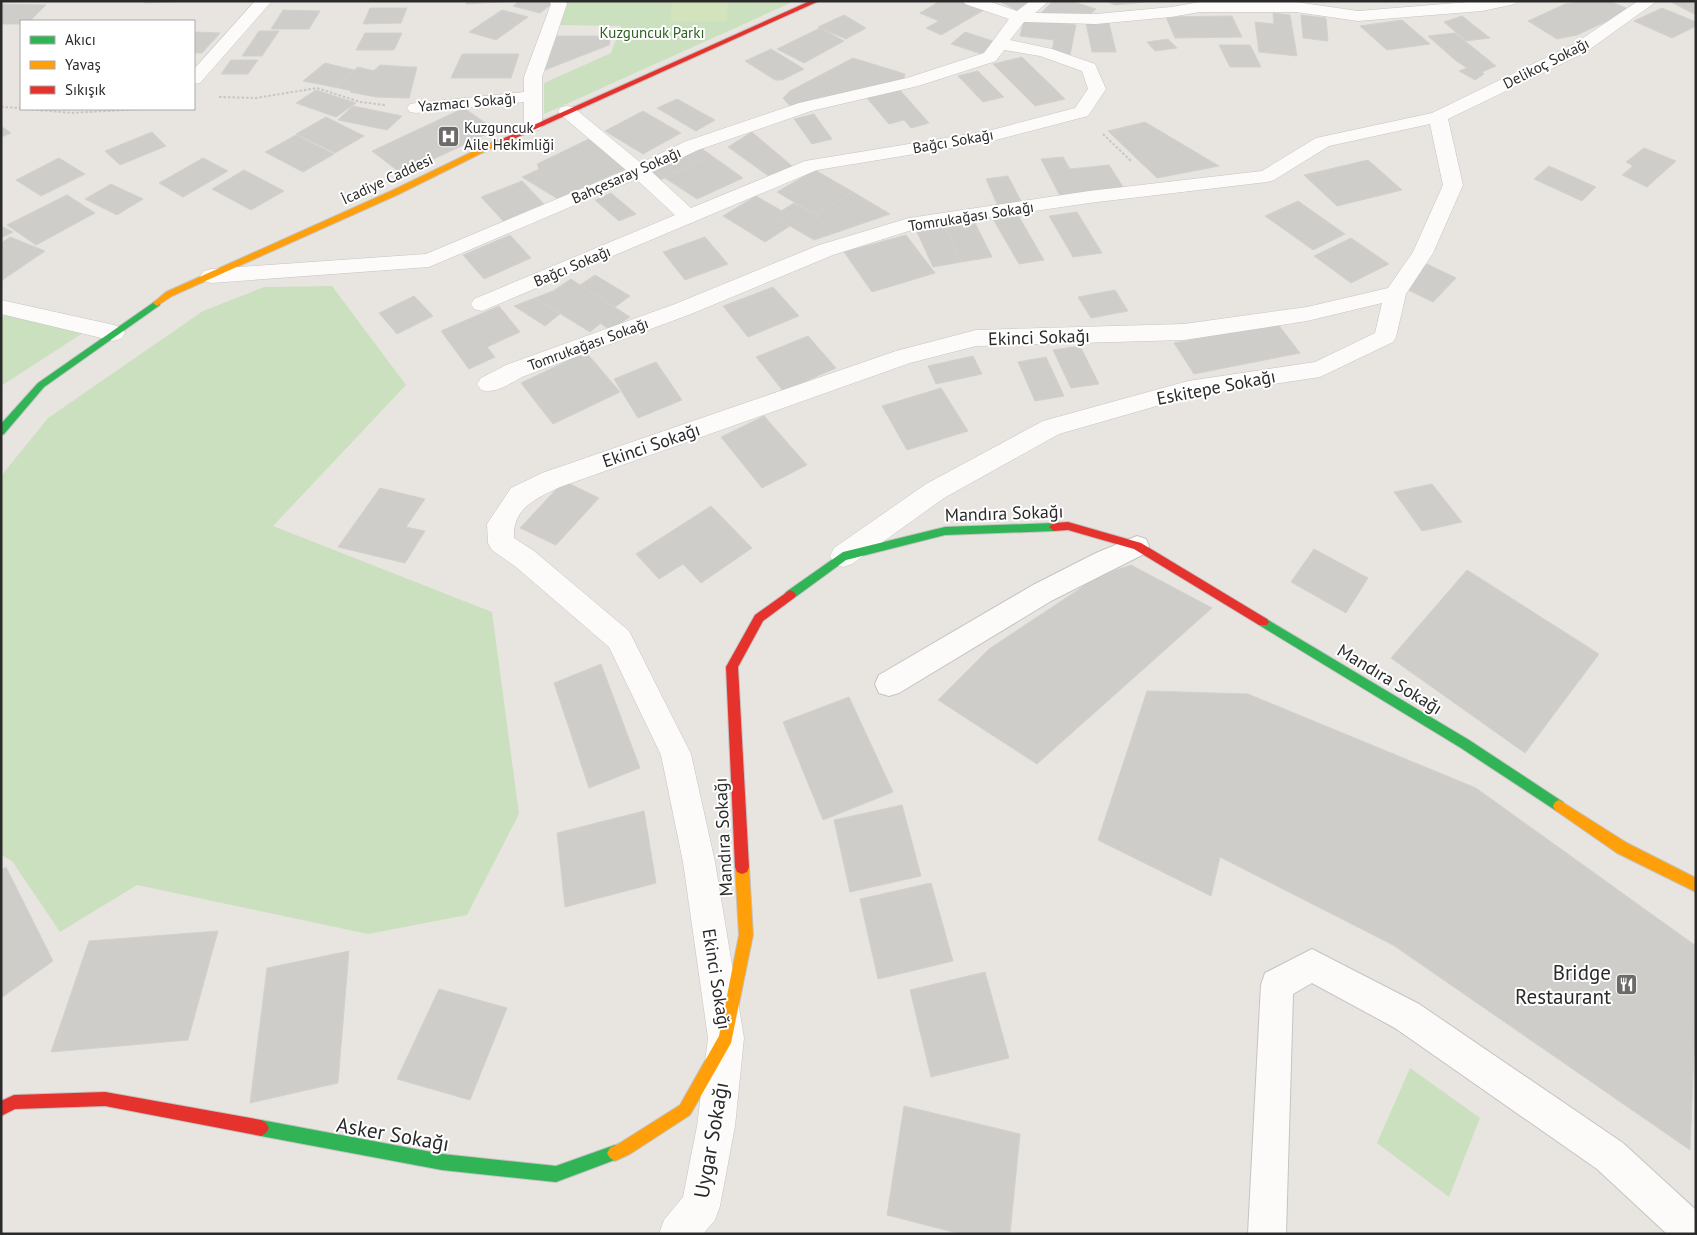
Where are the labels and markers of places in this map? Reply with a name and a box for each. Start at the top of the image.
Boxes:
place label: Kuzguncuk Aile Hekimliği [464,118,554,154]
hospital icon: Kuzguncuk Aile Hekimliği [436,124,460,148]
place label: Bridge Restaurant [1515,959,1611,1010]
restaurant icon: Bridge Restaurant [1615,972,1639,996]

